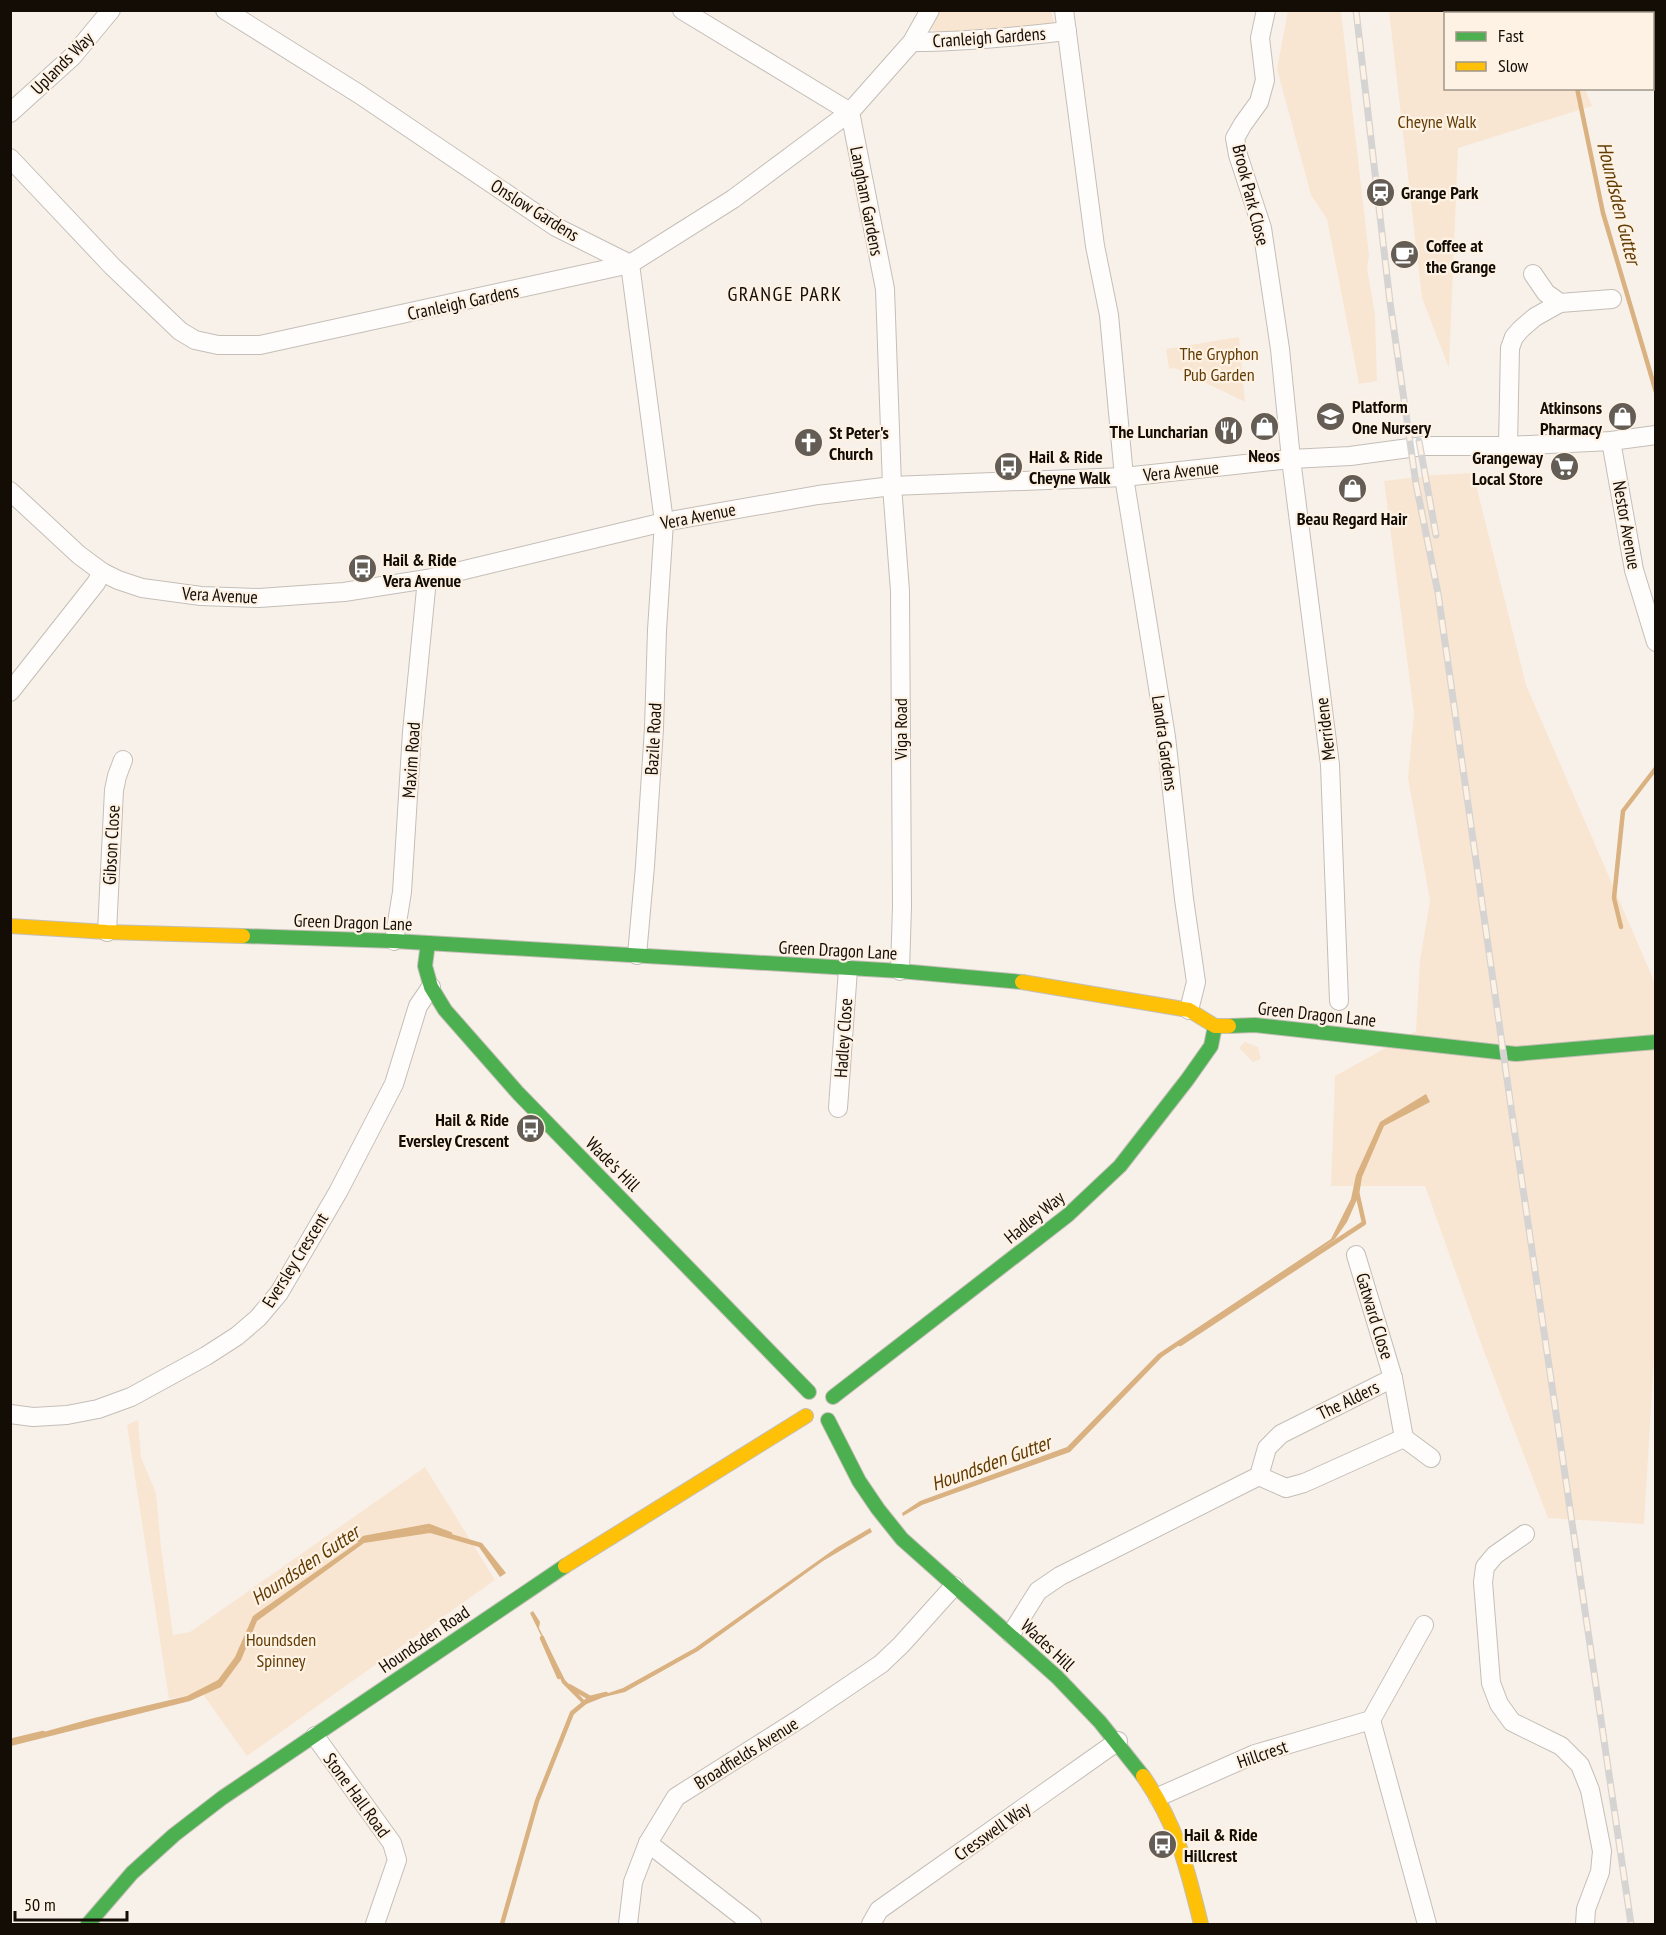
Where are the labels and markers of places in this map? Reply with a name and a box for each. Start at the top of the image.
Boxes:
station icon: Grange Park [1364,176,1396,208]
place label: Grange Park [1401,181,1479,204]
place label: Coffee at the Grange [1426,234,1496,278]
cafe icon: Coffee at the Grange [1389,239,1421,271]
place label: Platform One Nursery [1352,395,1432,439]
place label: Atkinsons Pharmacy [1539,396,1603,440]
school or university icon: Platform One Nursery [1315,400,1347,432]
shop icon: Atkinsons Pharmacy [1607,401,1639,433]
shop icon: Neos [1248,410,1280,442]
restaurant icon: The Luncharian [1213,415,1245,447]
place label: The Luncharian [1110,420,1208,443]
place label: St Peter's Church [829,421,889,465]
church icon: St Peter's Church [792,426,824,458]
place label: Neos [1248,444,1280,467]
place label: Hail & Ride Cheyne Walk [1029,445,1111,489]
place label: Grangeway Local Store [1472,446,1544,490]
bus stop icon: Hail & Ride Cheyne Walk [992,450,1024,482]
supermarket icon: Grangeway Local Store [1548,451,1580,483]
shop icon: Beau Regard Hair [1336,473,1368,505]
place label: Beau Regard Hair [1297,507,1408,530]
place label: Hail & Ride Vera Avenue [382,548,461,592]
bus stop icon: Hail & Ride Vera Avenue [346,553,378,585]
place label: Hail & Ride Eversley Crescent [398,1108,510,1152]
bus stop icon: Hail & Ride Eversley Crescent [514,1113,546,1145]
place label: Hail & Ride Hillcrest [1184,1823,1258,1867]
bus stop icon: Hail & Ride Hillcrest [1147,1828,1179,1860]

